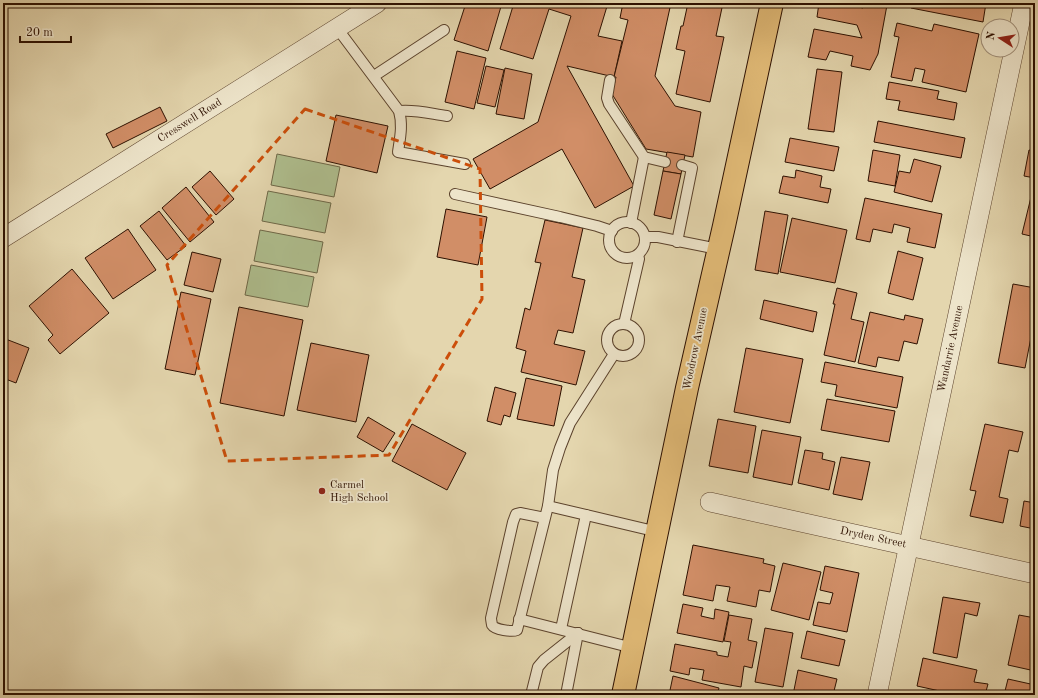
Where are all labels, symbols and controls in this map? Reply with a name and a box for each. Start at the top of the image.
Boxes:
scale bar [20,18,71,44]
north arrow [980,18,1020,58]
text: 20 m [26,27,53,39]
text: N [985,30,998,41]
street label: Cresswell Road [156,97,224,145]
street label: Wandarrie Avenue [936,305,966,393]
street label: Woodrow Avenue [682,307,710,391]
place label: Carmel High School [330,480,388,504]
marker: Carmel High School [317,486,327,496]
street label: Dryden Street [839,526,907,550]

